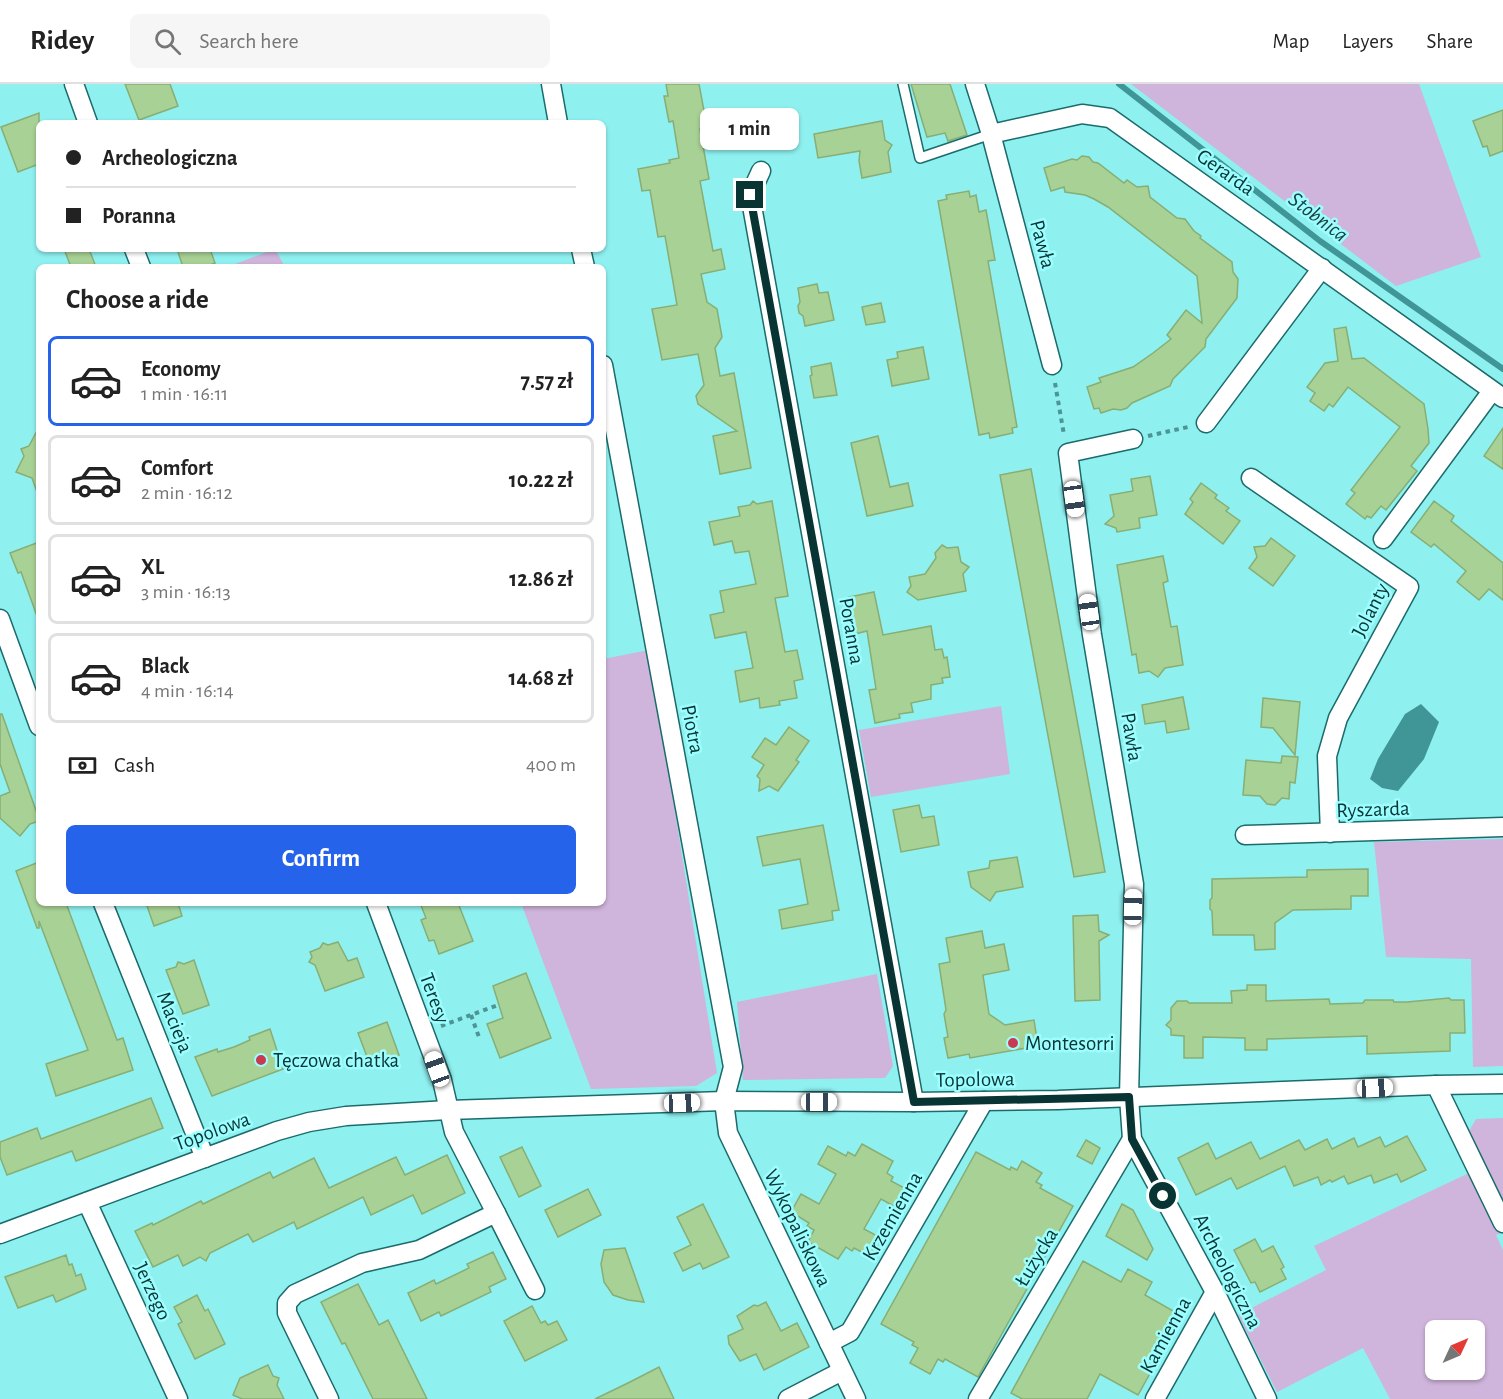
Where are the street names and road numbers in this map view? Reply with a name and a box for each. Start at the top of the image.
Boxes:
street label: Gerarda [1193,145,1259,200]
street label: Pawła [1026,218,1059,271]
street label: Jolanty [1348,580,1393,641]
street label: Poranna [835,596,868,666]
street label: Piotra [677,703,708,756]
street label: Pawła [1117,711,1146,763]
street label: Ryszarda [1336,798,1410,821]
street label: Teresy [416,970,453,1026]
street label: Macieja [153,989,196,1056]
street label: Topolowa [935,1068,1015,1091]
street label: Topolowa [171,1108,253,1155]
street label: Wykopaliskowa [760,1166,835,1291]
street label: Krzemienna [859,1168,926,1264]
street label: Archeologiczna [1190,1210,1266,1332]
street label: Łużycka [1011,1224,1062,1290]
street label: Jerzego [130,1259,175,1323]
street label: Kamienna [1136,1293,1195,1377]

